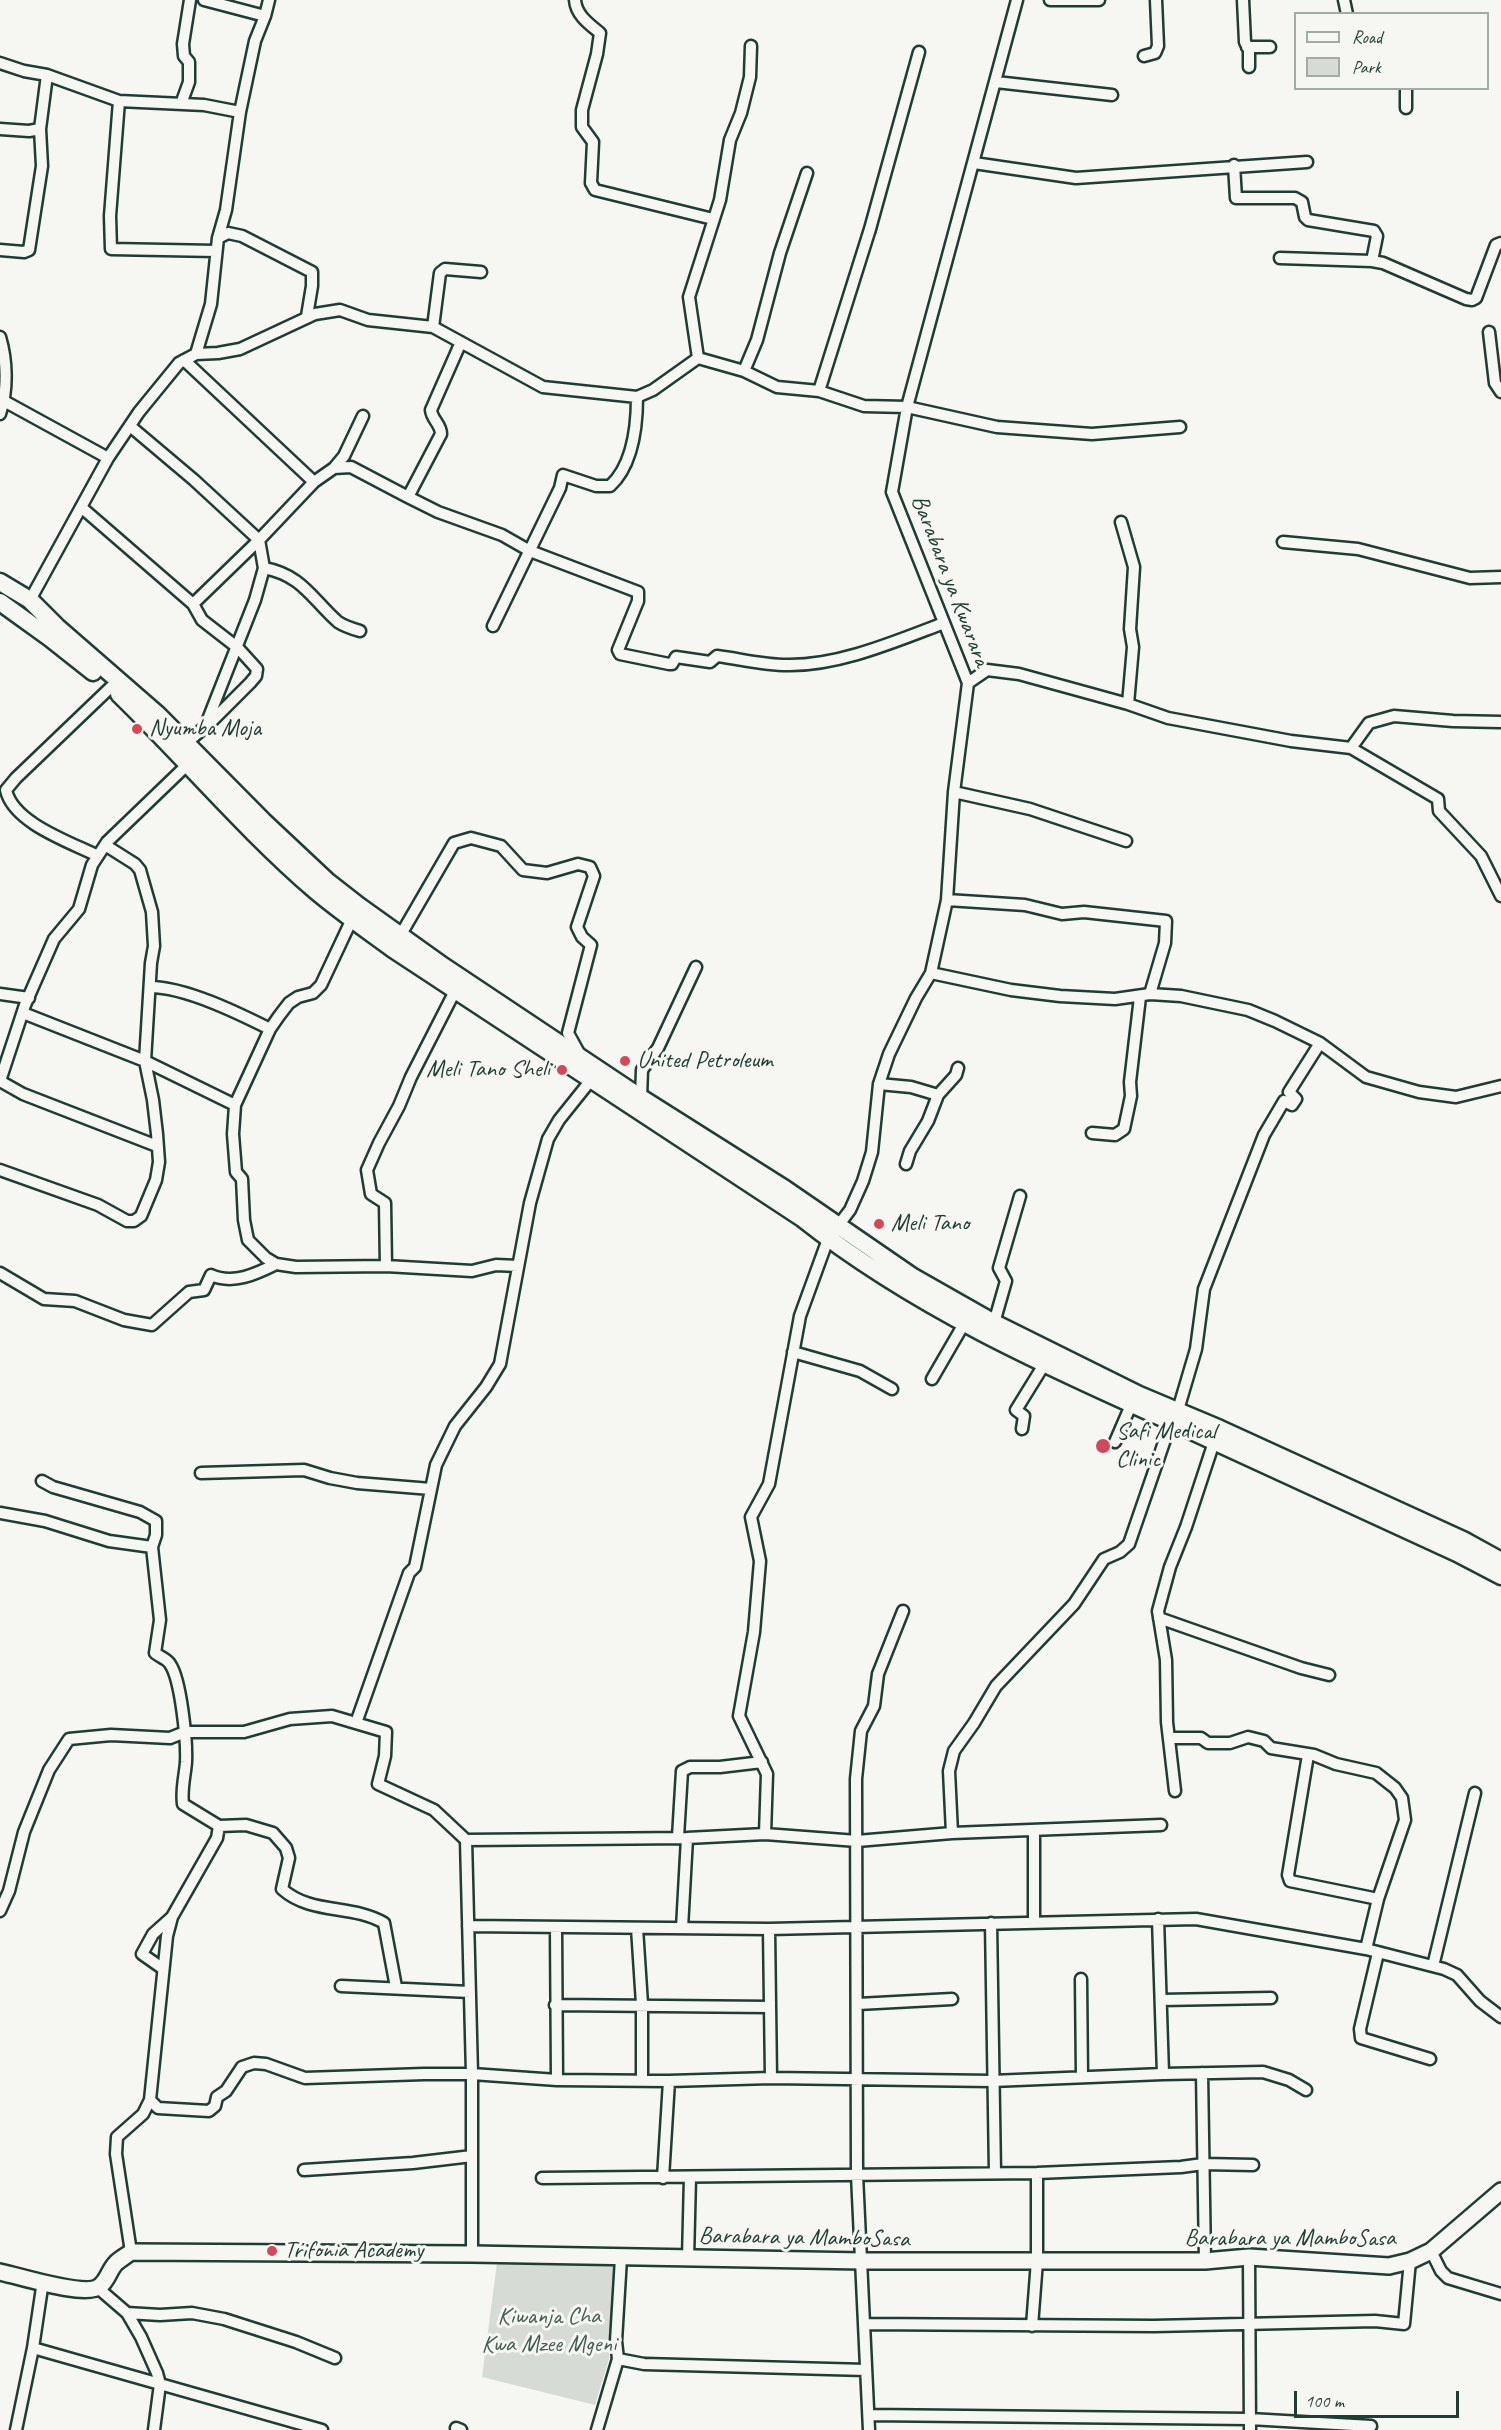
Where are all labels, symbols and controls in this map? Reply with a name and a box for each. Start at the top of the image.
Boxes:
legend [1294,12,1489,90]
text: Road [1352,26,1382,48]
text: Park [1352,56,1381,78]
street label: Barabara ya Kwarara [904,491,996,671]
place label: Nyumba Moja [149,715,261,743]
marker: Nyumba Moja [130,722,144,736]
place label: United Petroleum [637,1047,773,1075]
marker: United Petroleum [618,1054,632,1068]
place label: Meli Tano Sheli [426,1056,550,1084]
marker: Meli Tano Sheli [555,1063,569,1077]
place label: Meli Tano [891,1210,969,1238]
marker: Meli Tano [872,1217,886,1231]
place label: Safi Medical Clinic [1116,1418,1216,1474]
marker: Safi Medical Clinic [1094,1437,1112,1455]
street label: Barabara ya MamboSasa [698,2222,910,2254]
street label: Barabara ya MamboSasa [1185,2225,1395,2253]
place label: Trifonia Academy [284,2237,423,2265]
marker: Trifonia Academy [265,2244,279,2258]
park label: Kiwanja Cha Kwa Mzee Mgeni [481,2303,617,2359]
scale bar [1297,2379,1462,2417]
text: 100 m [1305,2390,1344,2412]

